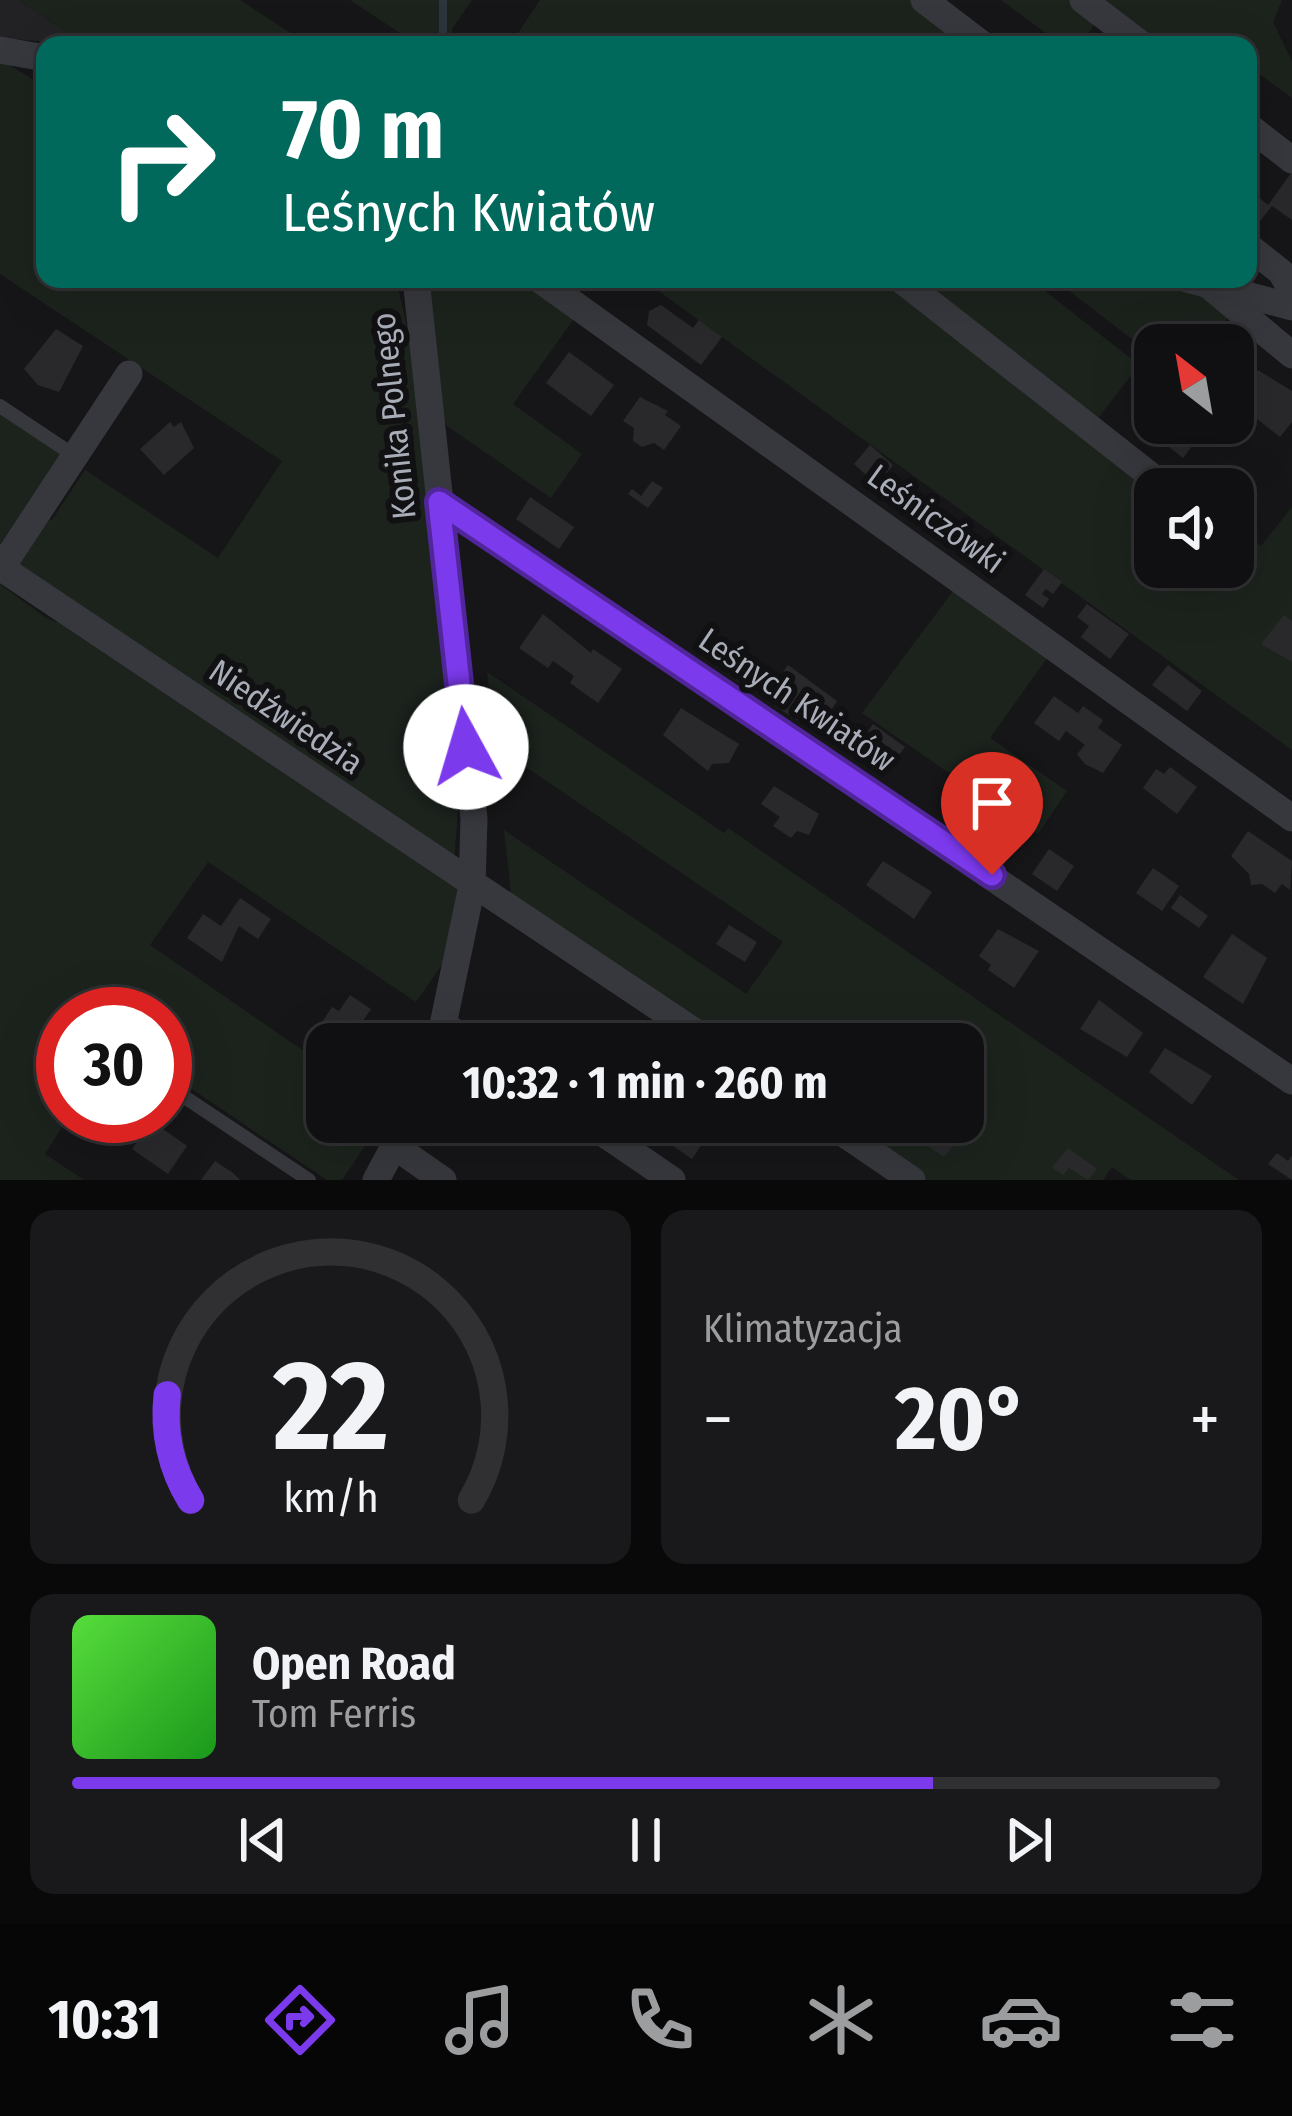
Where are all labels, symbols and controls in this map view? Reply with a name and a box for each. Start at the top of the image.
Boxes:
text: 70 m [282,79,444,180]
icon: right [84,84,240,240]
text: Leśnych Kwiatów [282,181,655,245]
street label: Konika Polnego [363,311,425,521]
north arrow [1134,324,1254,444]
map controls [1134,324,1254,588]
street label: Leśniczówki [860,456,1012,582]
button: sound [1134,468,1254,588]
street label: Leśnych Kwiatów [691,620,903,780]
street label: Niedźwiedzia [202,651,370,783]
position arrow [403,684,529,810]
pin [941,752,1043,875]
icon: arrive [959,770,1025,836]
speed limit sign: 30 [36,987,192,1143]
text: 10:32 · 1 min · 260 m [462,1056,828,1110]
text: Klimatyzacja [703,1306,903,1352]
text: 22 [272,1332,388,1482]
text: 20° [895,1365,1028,1473]
text: − [703,1380,733,1459]
text: + [1190,1380,1220,1459]
text: km/h [283,1472,378,1523]
text: Open Road [252,1637,456,1691]
text: Tom Ferris [252,1691,416,1737]
icon: previous [230,1807,296,1873]
icon: pause [613,1807,679,1873]
icon: next [996,1807,1062,1873]
icon: directions [258,1978,342,2062]
icon: music [438,1978,522,2062]
icon: phone [618,1978,702,2062]
icon: climate [799,1978,883,2062]
icon: car [979,1978,1063,2062]
icon: filters [1160,1978,1244,2062]
text: 10:31 [48,1988,161,2052]

